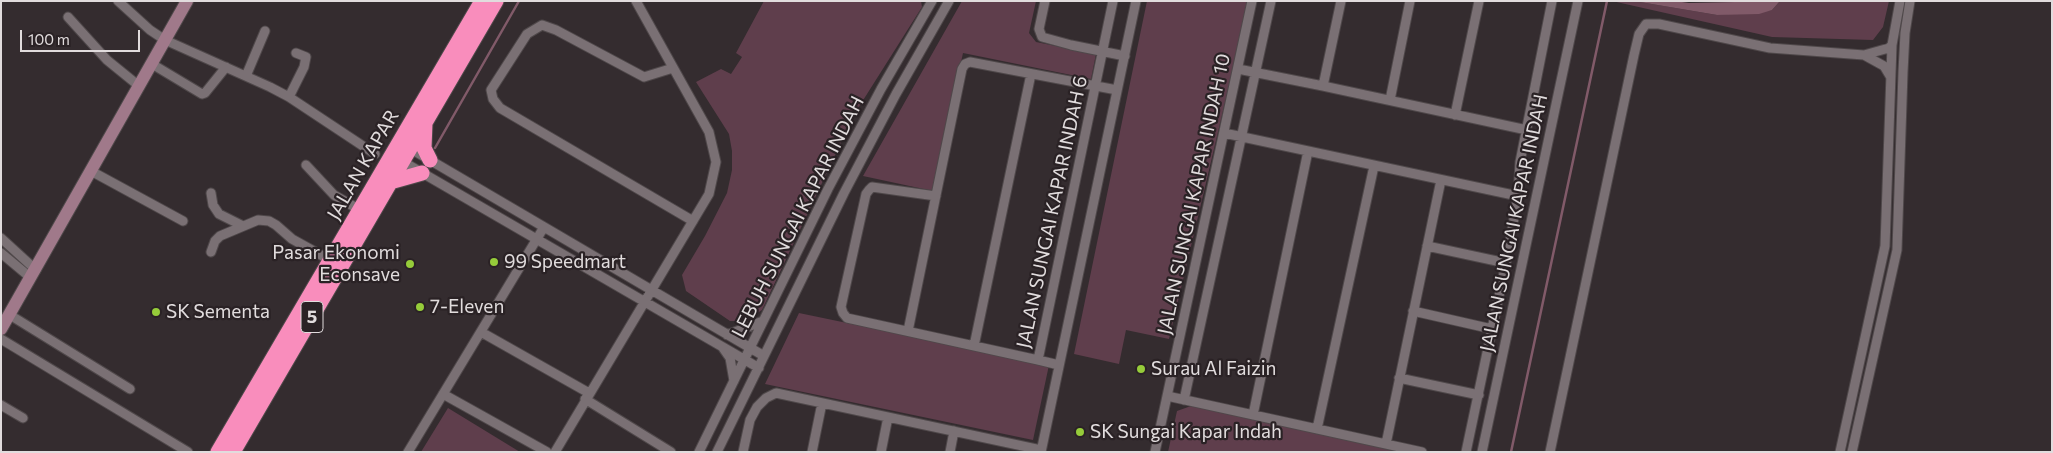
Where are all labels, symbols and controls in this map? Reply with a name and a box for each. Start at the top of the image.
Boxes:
scale bar [22,20,142,52]
text: 100 m [28,30,70,48]
street label: JALAN SUNGAI KAPAR INDAH 10 [1153,51,1235,337]
street label: JALAN SUNGAI KAPAR INDAH 6 [1012,74,1092,350]
street label: LEBUH SUNGAI KAPAR INDAH [727,92,869,342]
street label: JALAN SUNGAI KAPAR INDAH [1476,92,1552,354]
street label: JALAN KAPAR [322,106,404,224]
place label: Pasar Ekonomi Econsave [272,242,400,286]
place label: 99 Speedmart [504,251,626,273]
marker: 99 Speedmart [488,256,500,268]
marker: Pasar Ekonomi Econsave [404,258,416,270]
place label: 7-Eleven [430,296,504,318]
place label: SK Sementa [166,301,270,323]
marker: 7-Eleven [414,301,426,313]
road number: 5 [301,302,323,332]
marker: SK Sementa [150,306,162,318]
place label: Surau Al Faizin [1151,358,1276,380]
marker: Surau Al Faizin [1135,363,1147,375]
place label: SK Sungai Kapar Indah [1090,421,1282,443]
marker: SK Sungai Kapar Indah [1074,426,1086,438]

